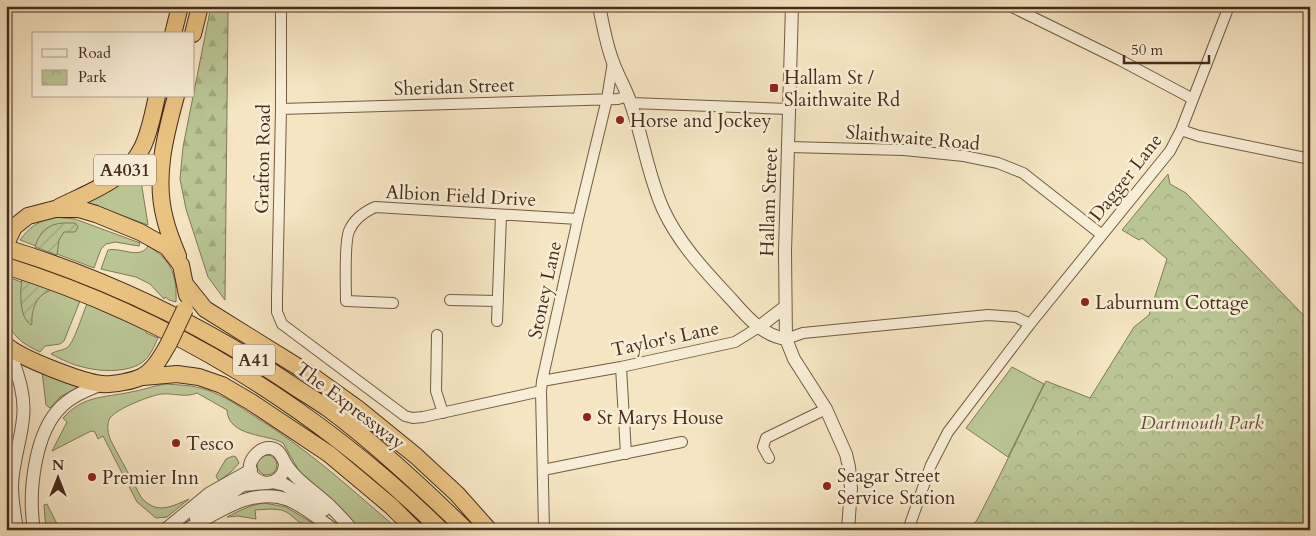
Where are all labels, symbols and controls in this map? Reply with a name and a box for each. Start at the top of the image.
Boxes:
legend [32,32,195,98]
scale bar [1124,32,1208,64]
text: 50 m [1131,40,1163,60]
text: Road [78,43,111,63]
place label: Hallam St / Slaithwaite Rd [784,65,900,113]
text: Park [78,67,107,87]
street label: Sheridan Street [393,72,515,102]
marker: Hallam St / Slaithwaite Rd [768,82,780,94]
street label: Grafton Road [249,104,277,214]
place label: Horse and Jockey [630,108,772,134]
marker: Horse and Jockey [614,114,626,126]
street label: Slaithwaite Road [845,119,981,157]
street label: Dagger Lane [1083,128,1168,227]
street label: Hallam Street [754,147,784,257]
road number: A4031 [94,154,156,186]
street label: Albion Field Drive [385,179,537,213]
street label: Stoney Lane [522,239,568,342]
place label: Laburnum Cottage [1095,290,1249,316]
marker: Laburnum Cottage [1079,296,1091,308]
street label: Taylor's Lane [609,315,721,363]
road number: A41 [233,344,275,376]
street label: The Expressway [290,356,411,456]
place label: St Marys House [597,405,724,431]
park label: Dartmouth Park [1140,410,1264,436]
marker: St Marys House [581,411,593,423]
place label: Tesco [186,431,234,457]
marker: Tesco [170,437,182,449]
north arrow [32,454,82,504]
text: N [52,456,64,475]
place label: Seagar Street Service Station [837,463,956,511]
place label: Premier Inn [102,465,199,491]
marker: Premier Inn [86,471,98,483]
marker: Seagar Street Service Station [821,480,833,492]

